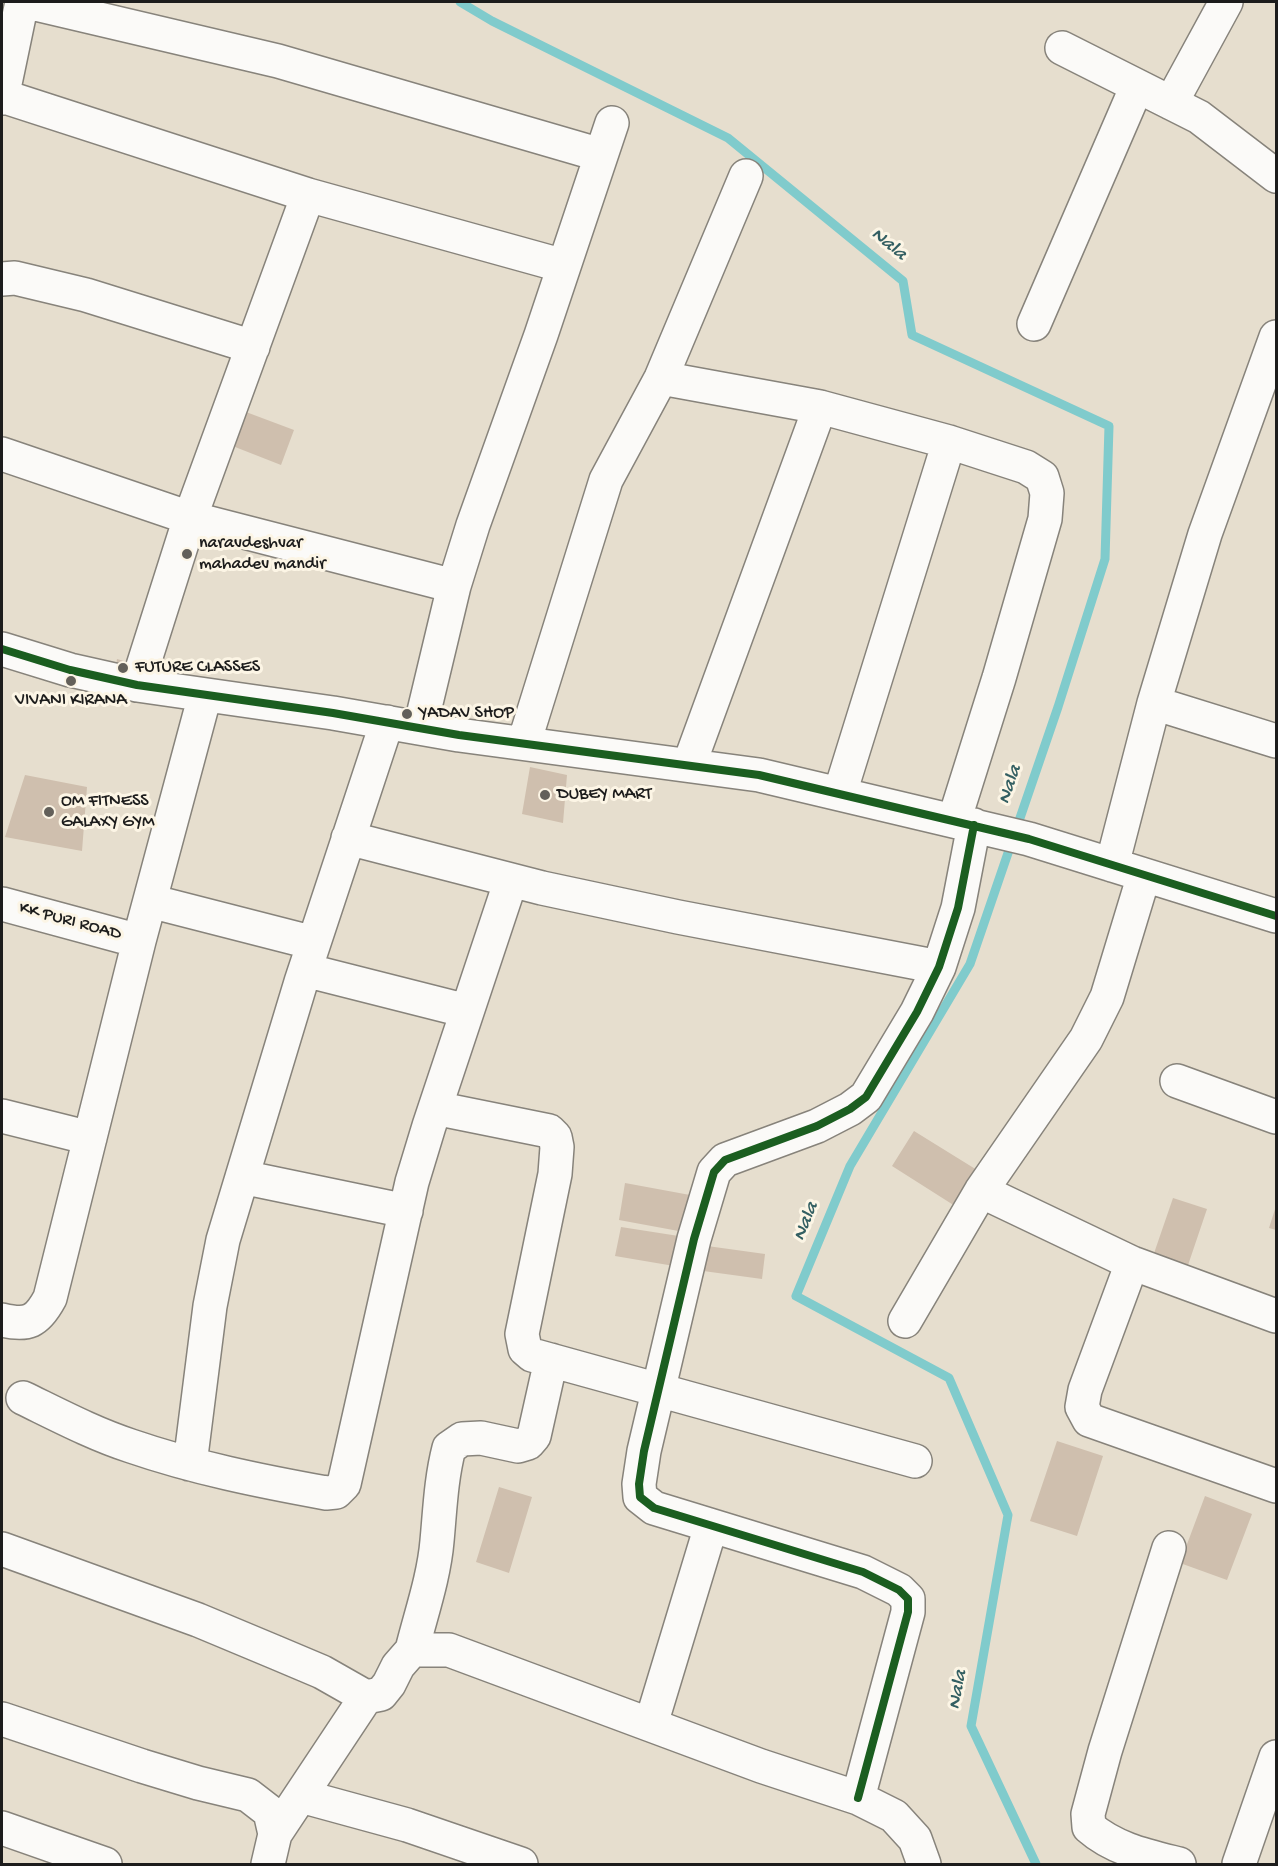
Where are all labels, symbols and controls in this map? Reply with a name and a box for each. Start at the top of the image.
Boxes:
water label: Nala [865,223,911,267]
place label: naravdeshvar mahadev mandir [199,533,326,576]
marker: naravdeshvar mahadev mandir [180,547,194,561]
place label: FUTURE CLASSES [135,657,260,679]
marker: FUTURE CLASSES [116,661,130,675]
marker: VIVANI KIRANA [64,674,78,688]
place label: VIVANI KIRANA [15,690,127,712]
place label: YADAV SHOP [419,703,514,725]
marker: YADAV SHOP [400,707,414,721]
water label: Nala [993,762,1029,808]
place label: DUBEY MART [557,784,652,806]
marker: DUBEY MART [538,788,552,802]
place label: OM FITNESS GALAXY GYM [61,791,155,834]
marker: OM FITNESS GALAXY GYM [42,805,56,819]
street label: KK PURI ROAD [16,898,124,946]
water label: Nala [788,1199,826,1245]
water label: Nala [944,1668,974,1712]

